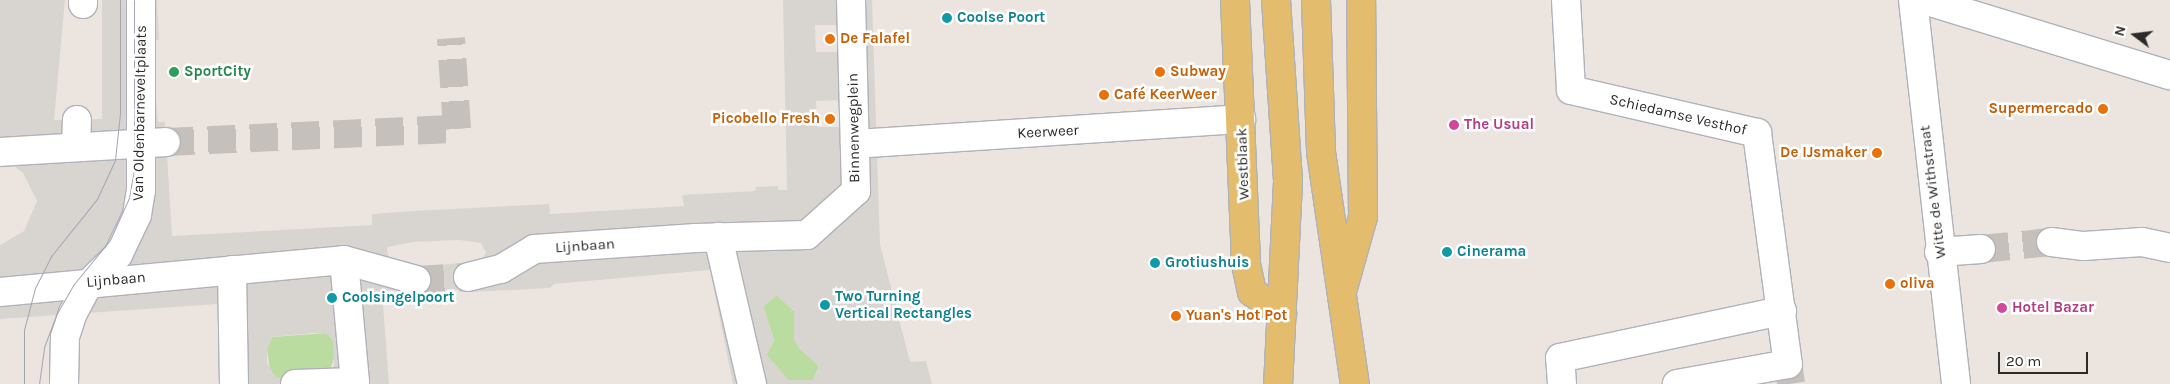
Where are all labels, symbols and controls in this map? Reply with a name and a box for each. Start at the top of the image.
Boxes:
place label: Coolse Poort [957,9,1045,27]
north arrow [2110,10,2160,60]
marker: Coolse Poort [941,12,953,24]
text: N [2111,24,2130,38]
street label: Van Oldenbarneveltplaats [129,25,151,201]
place label: De Falafel [840,30,910,48]
marker: De Falafel [824,33,836,45]
place label: SportCity [184,63,251,81]
place label: Subway [1170,63,1226,81]
marker: SportCity [168,66,180,78]
marker: Subway [1154,66,1166,78]
street label: Binnenwegplein [844,73,864,183]
place label: Café KeerWeer [1114,86,1217,104]
marker: Café KeerWeer [1098,89,1110,101]
street label: Schiedamse Vesthof [1608,90,1748,140]
place label: Supermercado [1989,100,2093,118]
marker: Supermercado [2097,103,2109,115]
place label: Picobello Fresh [712,110,820,128]
marker: Picobello Fresh [824,113,836,125]
place label: The Usual [1464,116,1534,134]
marker: The Usual [1448,119,1460,131]
street label: Keerweer [1017,121,1079,143]
street label: Witte de Withstraat [1916,124,1950,260]
street label: Westblaak [1233,128,1253,200]
place label: De IJsmaker [1780,144,1867,162]
marker: De IJsmaker [1871,147,1883,159]
street label: Lijnbaan [555,235,615,257]
place label: Cinerama [1457,243,1526,261]
marker: Cinerama [1441,246,1453,258]
place label: Grotiushuis [1165,254,1249,272]
marker: Grotiushuis [1149,257,1161,269]
street label: Lijnbaan [85,268,147,292]
place label: oliva [1900,275,1935,293]
marker: oliva [1884,278,1896,290]
place label: Two Turning Vertical Rectangles [835,287,972,322]
place label: Coolsingelpoort [342,289,454,307]
marker: Coolsingelpoort [326,292,338,304]
marker: Two Turning Vertical Rectangles [819,299,831,311]
place label: Hotel Bazar [2012,299,2094,317]
marker: Hotel Bazar [1996,302,2008,314]
place label: Yuan's Hot Pot [1186,307,1287,325]
marker: Yuan's Hot Pot [1170,310,1182,322]
scale bar [2000,342,2090,374]
text: 20 m [2006,352,2041,370]

